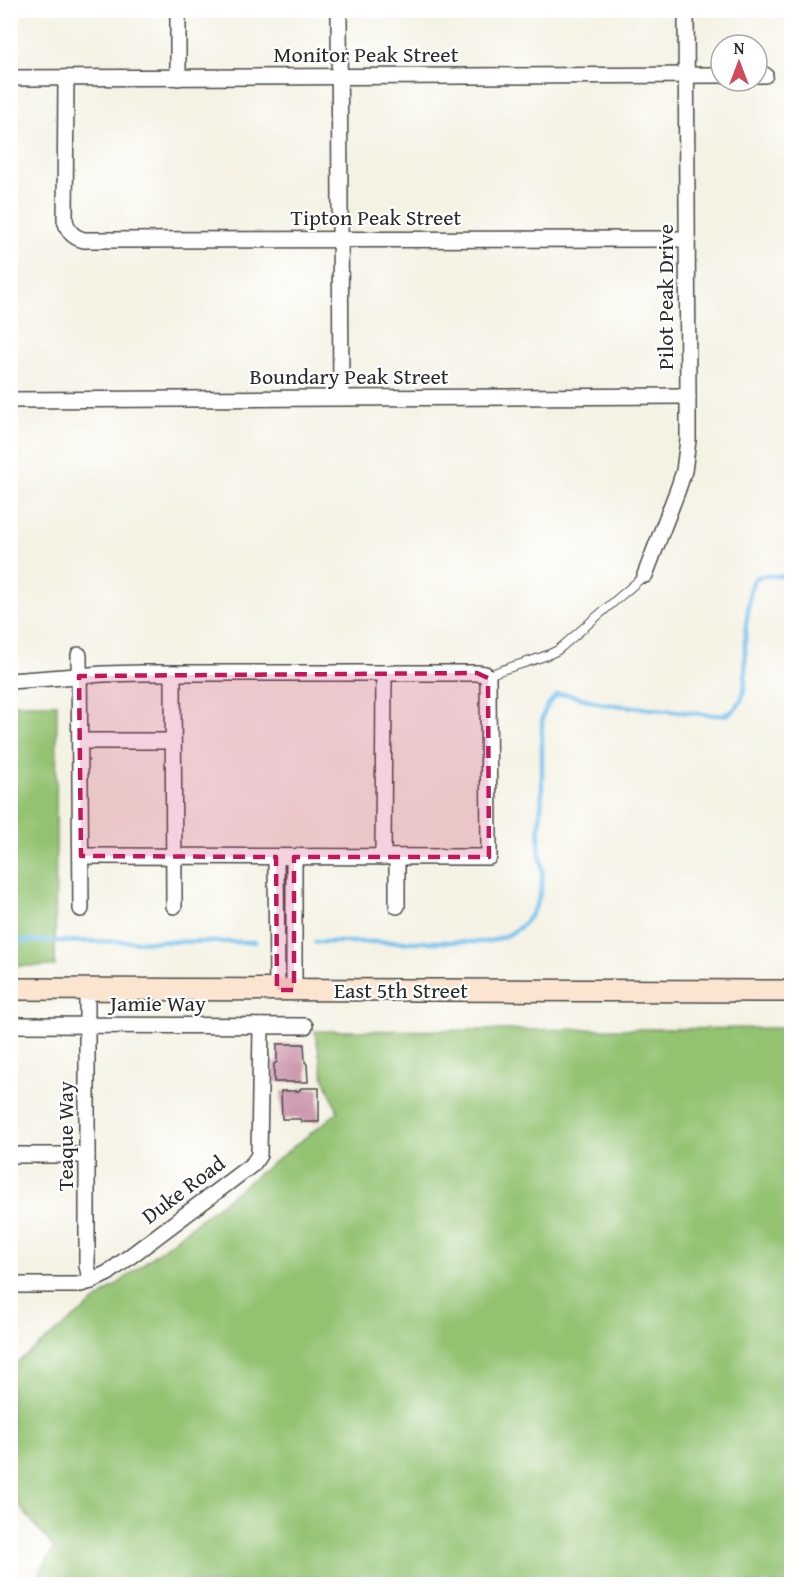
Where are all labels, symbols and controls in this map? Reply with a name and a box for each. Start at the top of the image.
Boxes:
north arrow [709,33,769,93]
text: N [734,36,745,60]
street label: Monitor Peak Street [274,38,459,70]
street label: Tipton Peak Street [291,201,462,233]
street label: Pilot Peak Drive [649,224,681,370]
street label: Boundary Peak Street [249,360,449,392]
street label: East 5th Street [334,974,468,1006]
street label: Jamie Way [107,987,206,1019]
street label: Teaque Way [49,1081,81,1191]
street label: Duke Road [135,1147,232,1231]

